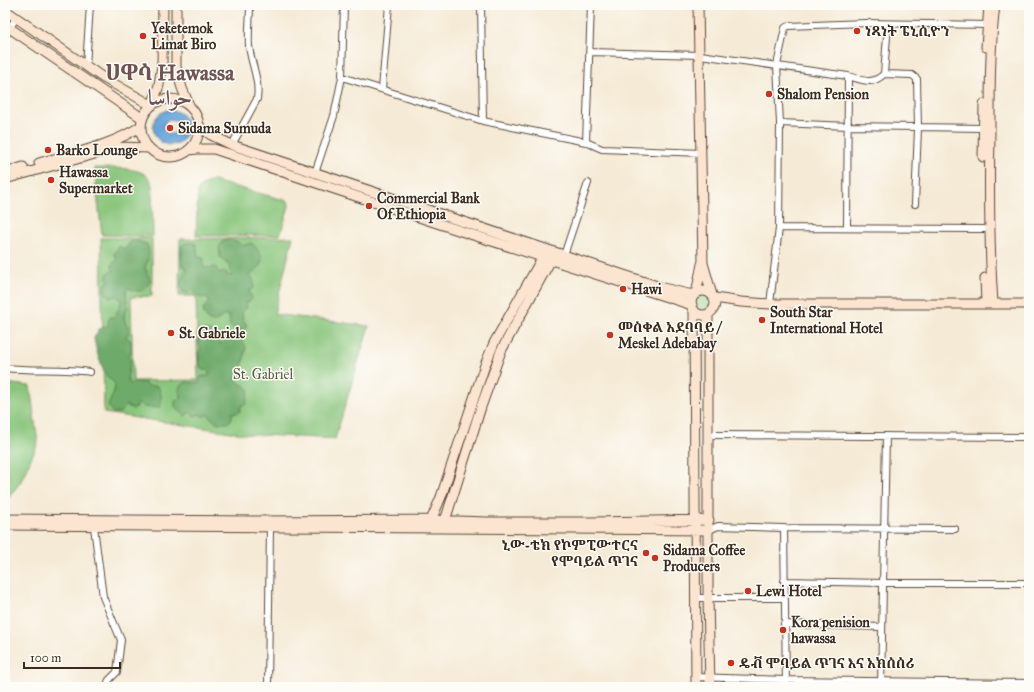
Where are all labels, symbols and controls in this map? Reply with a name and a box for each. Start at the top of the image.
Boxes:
place label: Yeketemok Limat Biro [150,20,216,53]
place label: ነጻነት ፔኒሲዮን [865,23,950,40]
marker: ነጻነት ፔኒሲዮን [852,26,862,36]
marker: Yeketemok Limat Biro [138,31,148,41]
district label: ሀዋሳ Hawassa حواسا [106,59,235,111]
place label: Shalom Pension [777,86,869,103]
marker: Shalom Pension [764,89,774,99]
place label: Sidama Sumuda [178,120,272,137]
marker: Sidama Sumuda [165,123,175,133]
place label: Barko Lounge [56,142,138,160]
marker: Barko Lounge [43,145,53,155]
place label: Hawassa Supermarket [59,164,133,198]
marker: Hawassa Supermarket [46,175,56,185]
place label: Commercial Bank Of Ethiopia [377,190,480,224]
marker: Commercial Bank Of Ethiopia [364,201,374,211]
place label: Hawi [631,281,662,298]
marker: Hawi [618,284,628,294]
place label: South Star International Hotel [770,304,884,337]
marker: South Star International Hotel [757,315,767,325]
place label: መስቀል አደባባይ / Meskel Adebabay [618,319,723,353]
place label: St. Gabriele [179,325,245,342]
marker: St. Gabriele [166,328,176,338]
marker: መስቀል አደባባይ / Meskel Adebabay [605,330,615,340]
park label: St. Gabriel [233,366,293,383]
place label: ኒው-ቴክ የኮምፒውተርና የሞባይል ጥገና [502,537,638,570]
place label: Sidama Coffee Producers [663,542,745,575]
marker: ኒው-ቴክ የኮምፒውተርና የሞባይል ጥገና [641,548,651,558]
marker: Sidama Coffee Producers [650,553,660,563]
place label: Lewi Hotel [756,583,823,600]
marker: Lewi Hotel [743,586,753,596]
place label: Kora penision hawassa [790,614,870,647]
marker: Kora penision hawassa [778,625,788,635]
scale bar [24,644,120,670]
text: 100 m [30,651,61,665]
place label: ዴቭ ሞባይል ጥገና እና አክሰሰሪ [739,655,915,672]
marker: ዴቭ ሞባይል ጥገና እና አክሰሰሪ [726,658,736,668]

